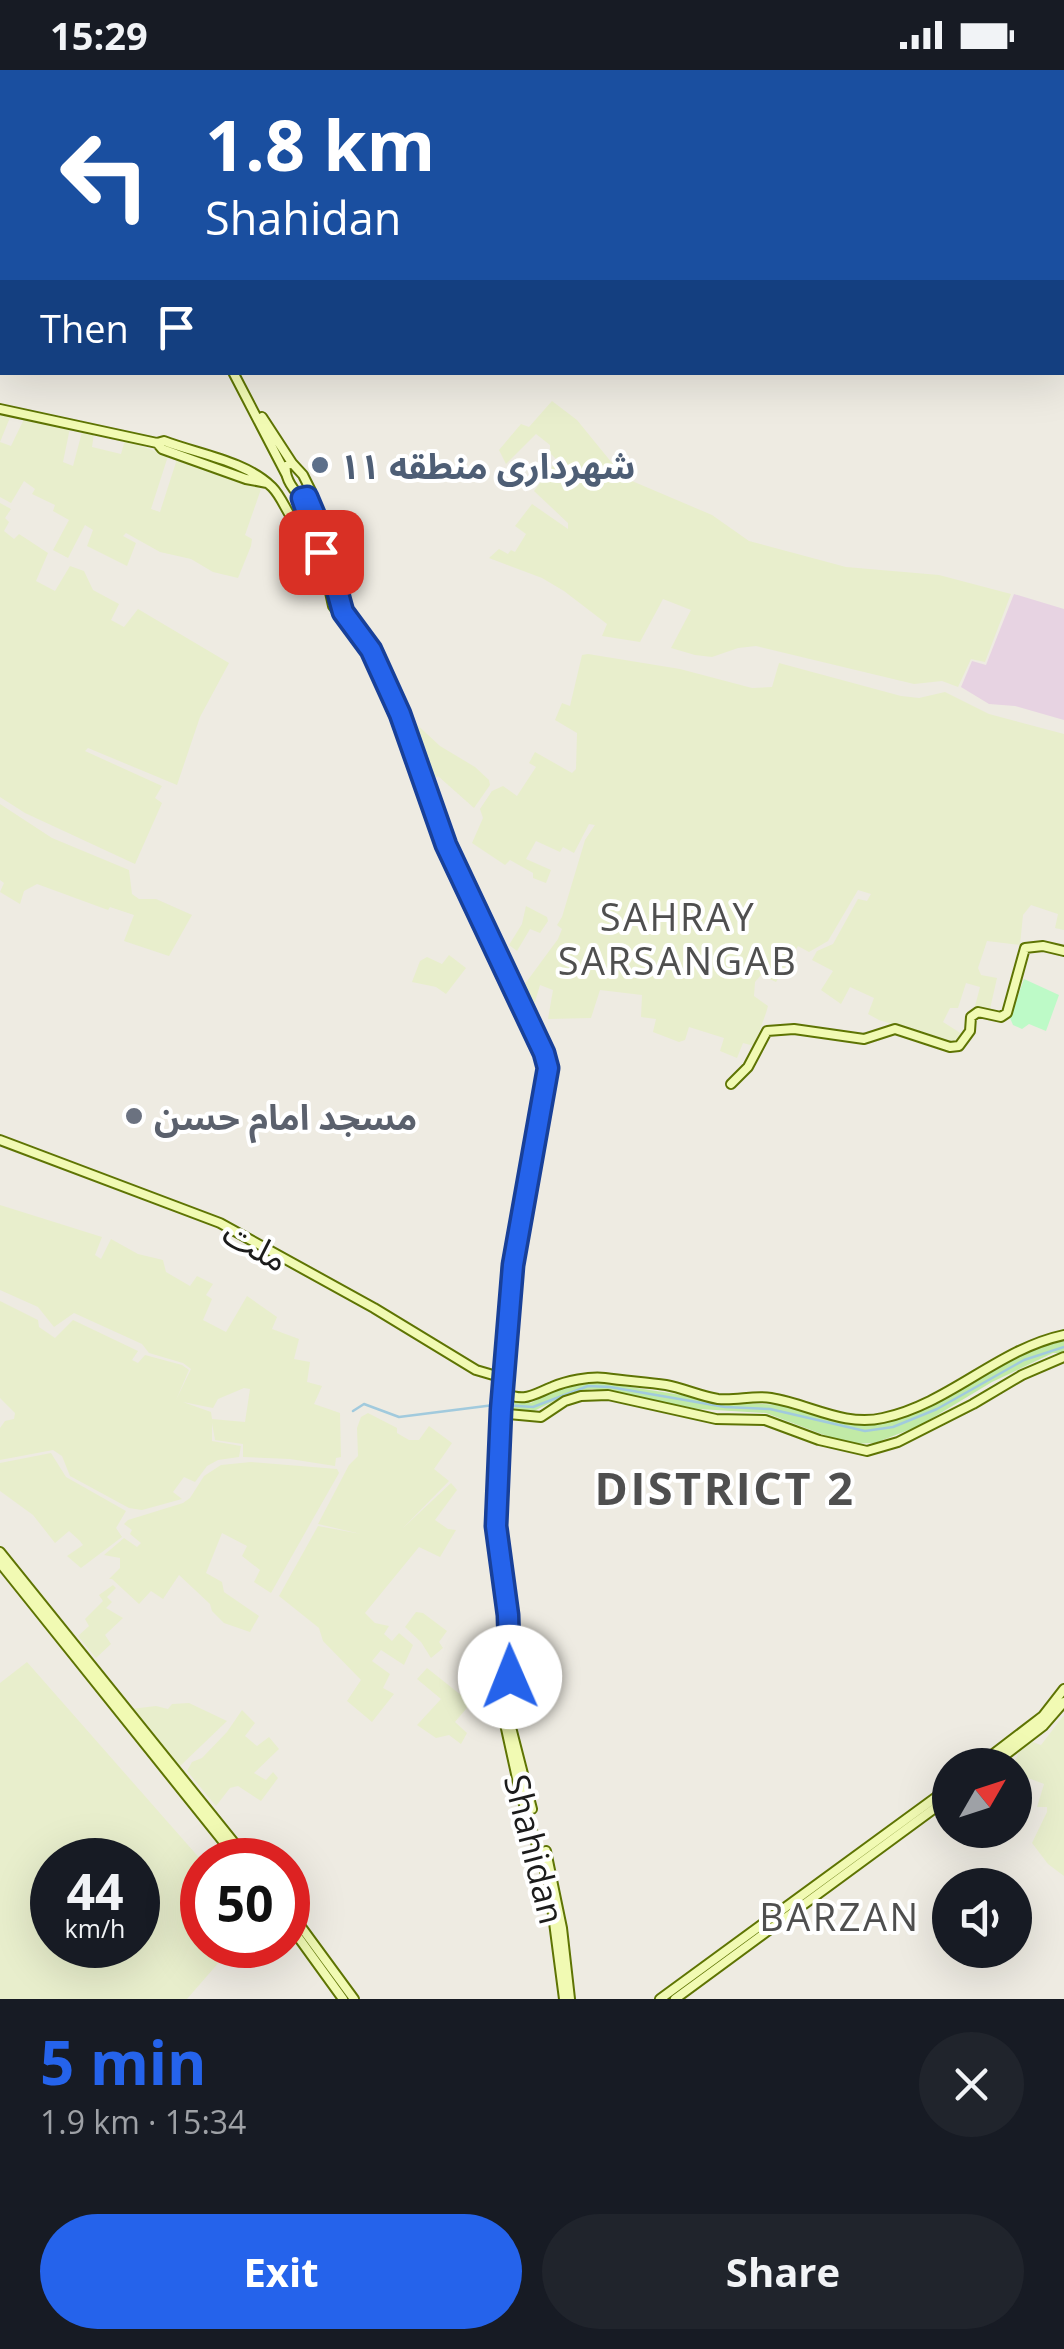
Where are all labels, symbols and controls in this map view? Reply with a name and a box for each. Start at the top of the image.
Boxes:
text: 15:29 [50,9,148,61]
text: 1.8 km [205,96,435,192]
icon: left [40,110,170,240]
text: Shahidan [205,187,401,248]
icon: arrive [149,300,204,355]
text: Then [40,302,129,354]
place label: شهرداری منطقه ۱۱ [340,442,635,489]
marker: شهرداری منطقه ۱۱ [309,454,331,476]
pin [279,510,364,595]
icon: arrive [294,525,349,580]
district label: SAHRAY SARSANGAB [558,890,798,986]
place label: مسجد امام حسن [154,1093,417,1144]
marker: مسجد امام حسن [123,1105,145,1127]
street label: ملت [215,1208,297,1282]
district label: DISTRICT 2 [595,1457,855,1518]
position arrow [458,1625,562,1729]
north arrow [932,1748,1032,1848]
map controls [932,1748,1032,1968]
street label: Shahidan [494,1769,576,1929]
speed limit sign: 50 [180,1838,310,1968]
text: 44 [66,1857,124,1925]
button: sound [932,1868,1032,1968]
district label: BARZAN [759,1890,921,1942]
text: km/h [65,1911,125,1945]
text: 5 min [40,2021,207,2103]
button: close [919,2032,1024,2137]
text: 1.9 km · 15:34 [40,2100,246,2143]
button: Exit [40,2214,522,2329]
button: Share [542,2214,1024,2329]

